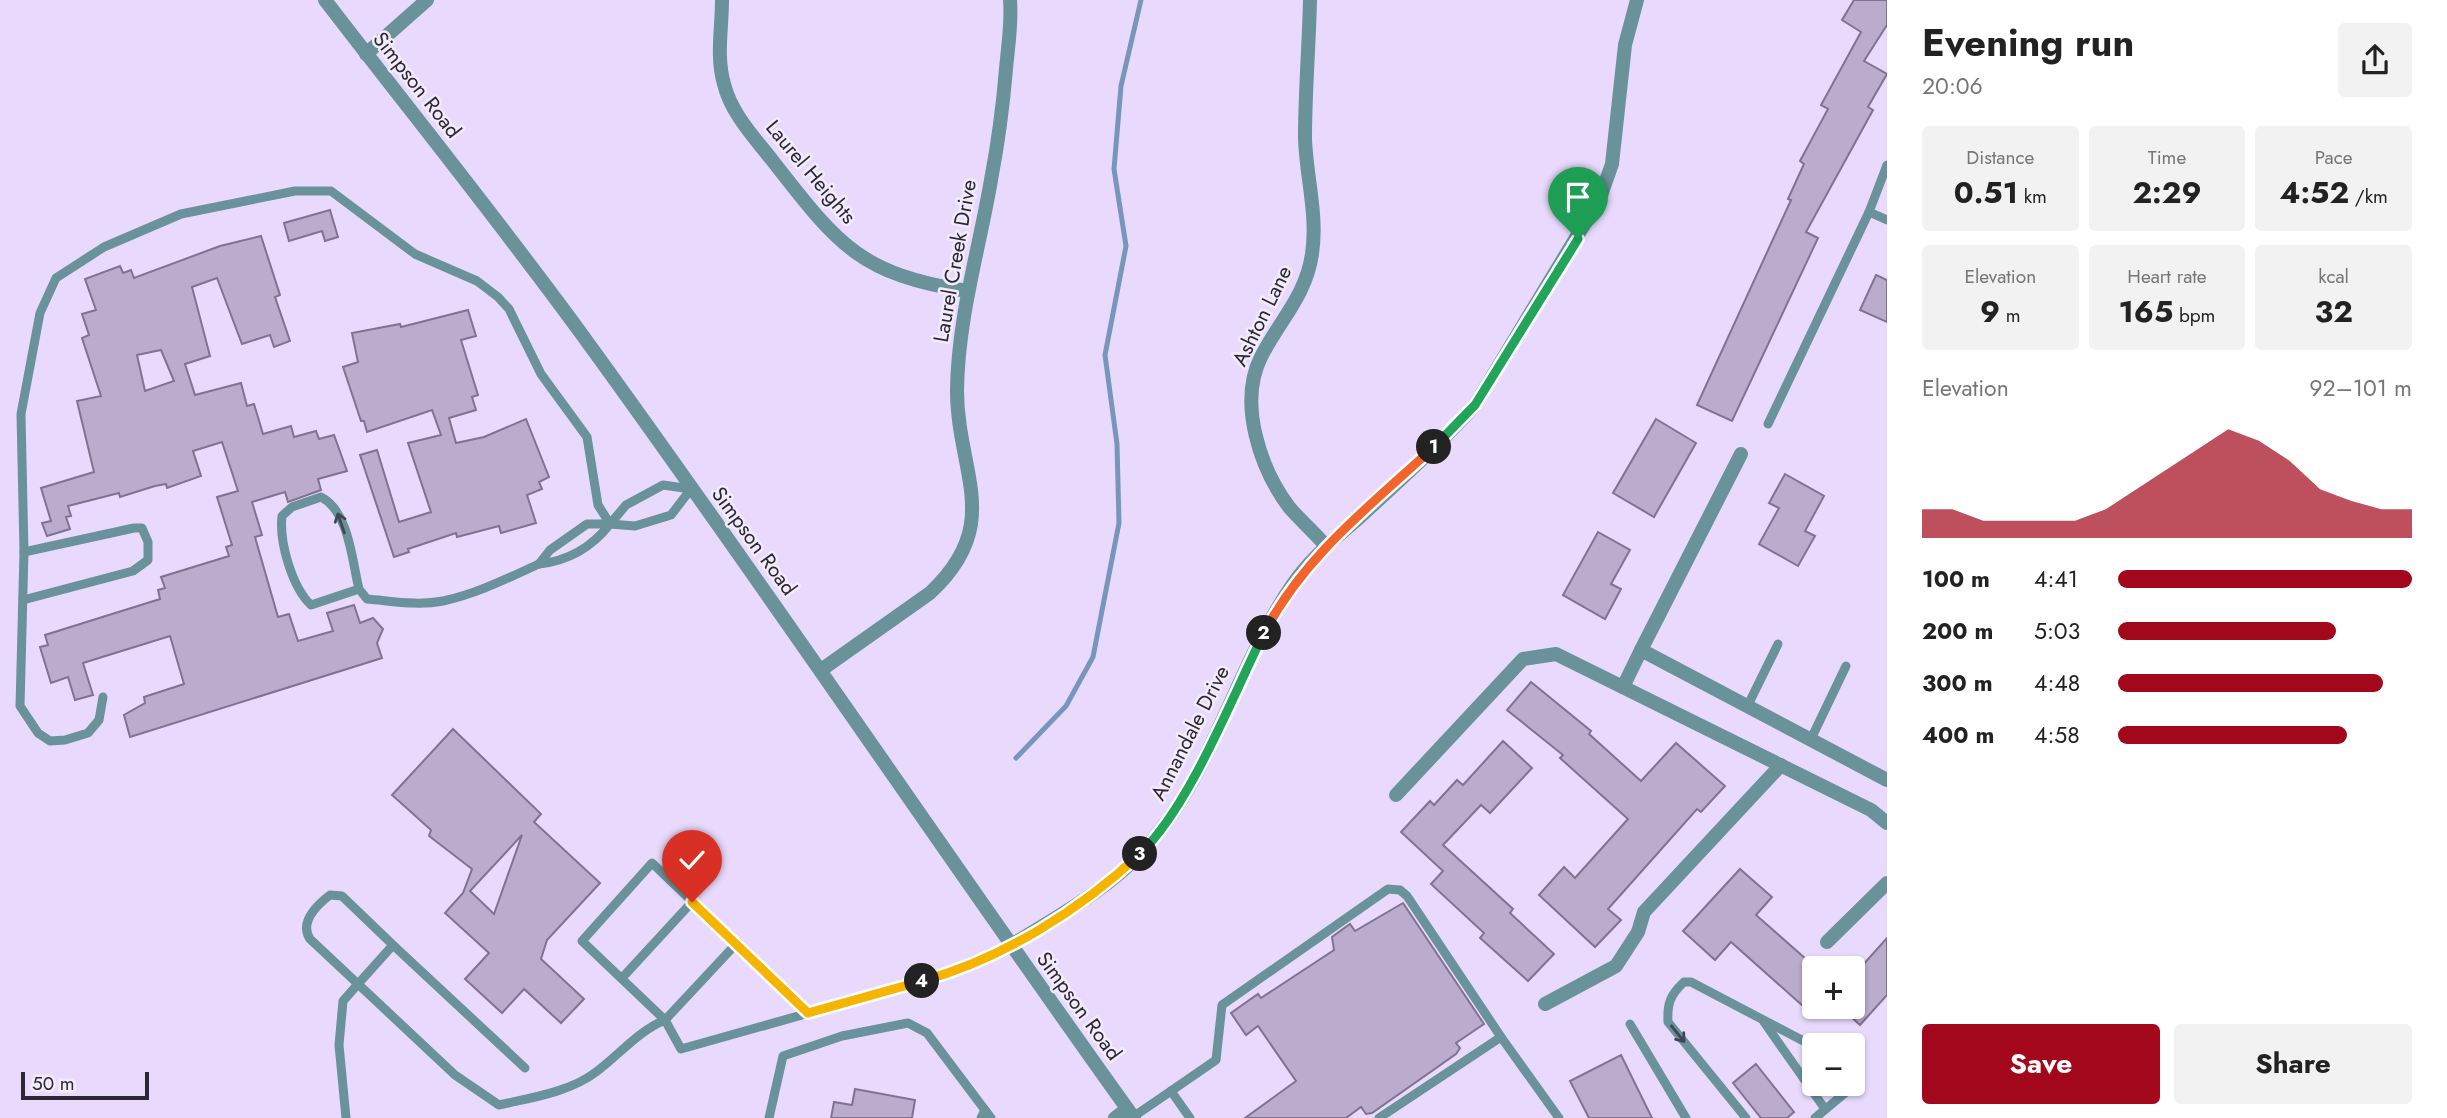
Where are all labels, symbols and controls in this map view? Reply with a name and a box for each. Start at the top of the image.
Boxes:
text: Evening run [1922,15,2134,70]
button: share [2338,23,2412,97]
street label: Simpson Road [366,25,468,145]
text: 20:06 [1922,69,1983,103]
street label: Laurel Heights [759,114,863,230]
text: Distance [1966,144,2034,171]
text: Time [2148,144,2186,171]
text: Pace [2315,144,2353,171]
pin [1548,167,1608,239]
text: 0.51 [1954,171,2018,214]
text: 2:29 [2132,171,2202,214]
text: 4:52 [2280,171,2349,214]
street label: Laurel Creek Drive [926,177,984,345]
icon: arrive [1559,178,1597,216]
text: km [2018,183,2047,210]
text: /km [2349,183,2388,210]
street label: Ashton Lane [1225,260,1299,371]
text: Elevation [1964,263,2036,290]
text: Heart rate [2127,263,2207,290]
text: kcal [2318,263,2349,290]
text: 9 [1980,290,2000,333]
text: 165 [2119,290,2173,333]
text: 32 [2315,290,2353,333]
text: m [2000,302,2021,329]
text: bpm [2173,302,2215,329]
text: Elevation [1922,371,2009,405]
text: 92–101 m [2309,371,2412,405]
pin: 1 [1416,430,1452,464]
text: 1 [1429,433,1438,460]
street label: Simpson Road [704,480,804,602]
one-way arrow [334,513,346,535]
text: 100 m [1922,562,1990,596]
text: 4:41 [2034,562,2078,596]
text: 200 m [1922,614,1993,648]
text: 5:03 [2034,614,2080,648]
pin: 2 [1246,616,1282,650]
text: 2 [1257,619,1270,646]
street label: Annandale Drive [1143,660,1237,806]
text: 300 m [1922,666,1993,700]
text: 4:48 [2034,666,2080,700]
text: 400 m [1922,718,1994,752]
text: 4:58 [2034,718,2080,752]
pin [662,830,722,902]
pin: 3 [1122,836,1158,872]
text: 3 [1134,840,1145,867]
icon: check [673,841,711,879]
street label: Simpson Road [1029,945,1129,1067]
map controls [1802,956,1865,1096]
button: + [1802,956,1865,1019]
pin: 4 [904,964,940,998]
text: 4 [915,967,928,994]
one-way arrow [1670,1024,1686,1042]
button: Save [1922,1024,2160,1104]
button: Share [2174,1024,2412,1104]
button: − [1802,1033,1865,1096]
scale bar [21,1069,149,1101]
text: 50 m [32,1070,75,1097]

